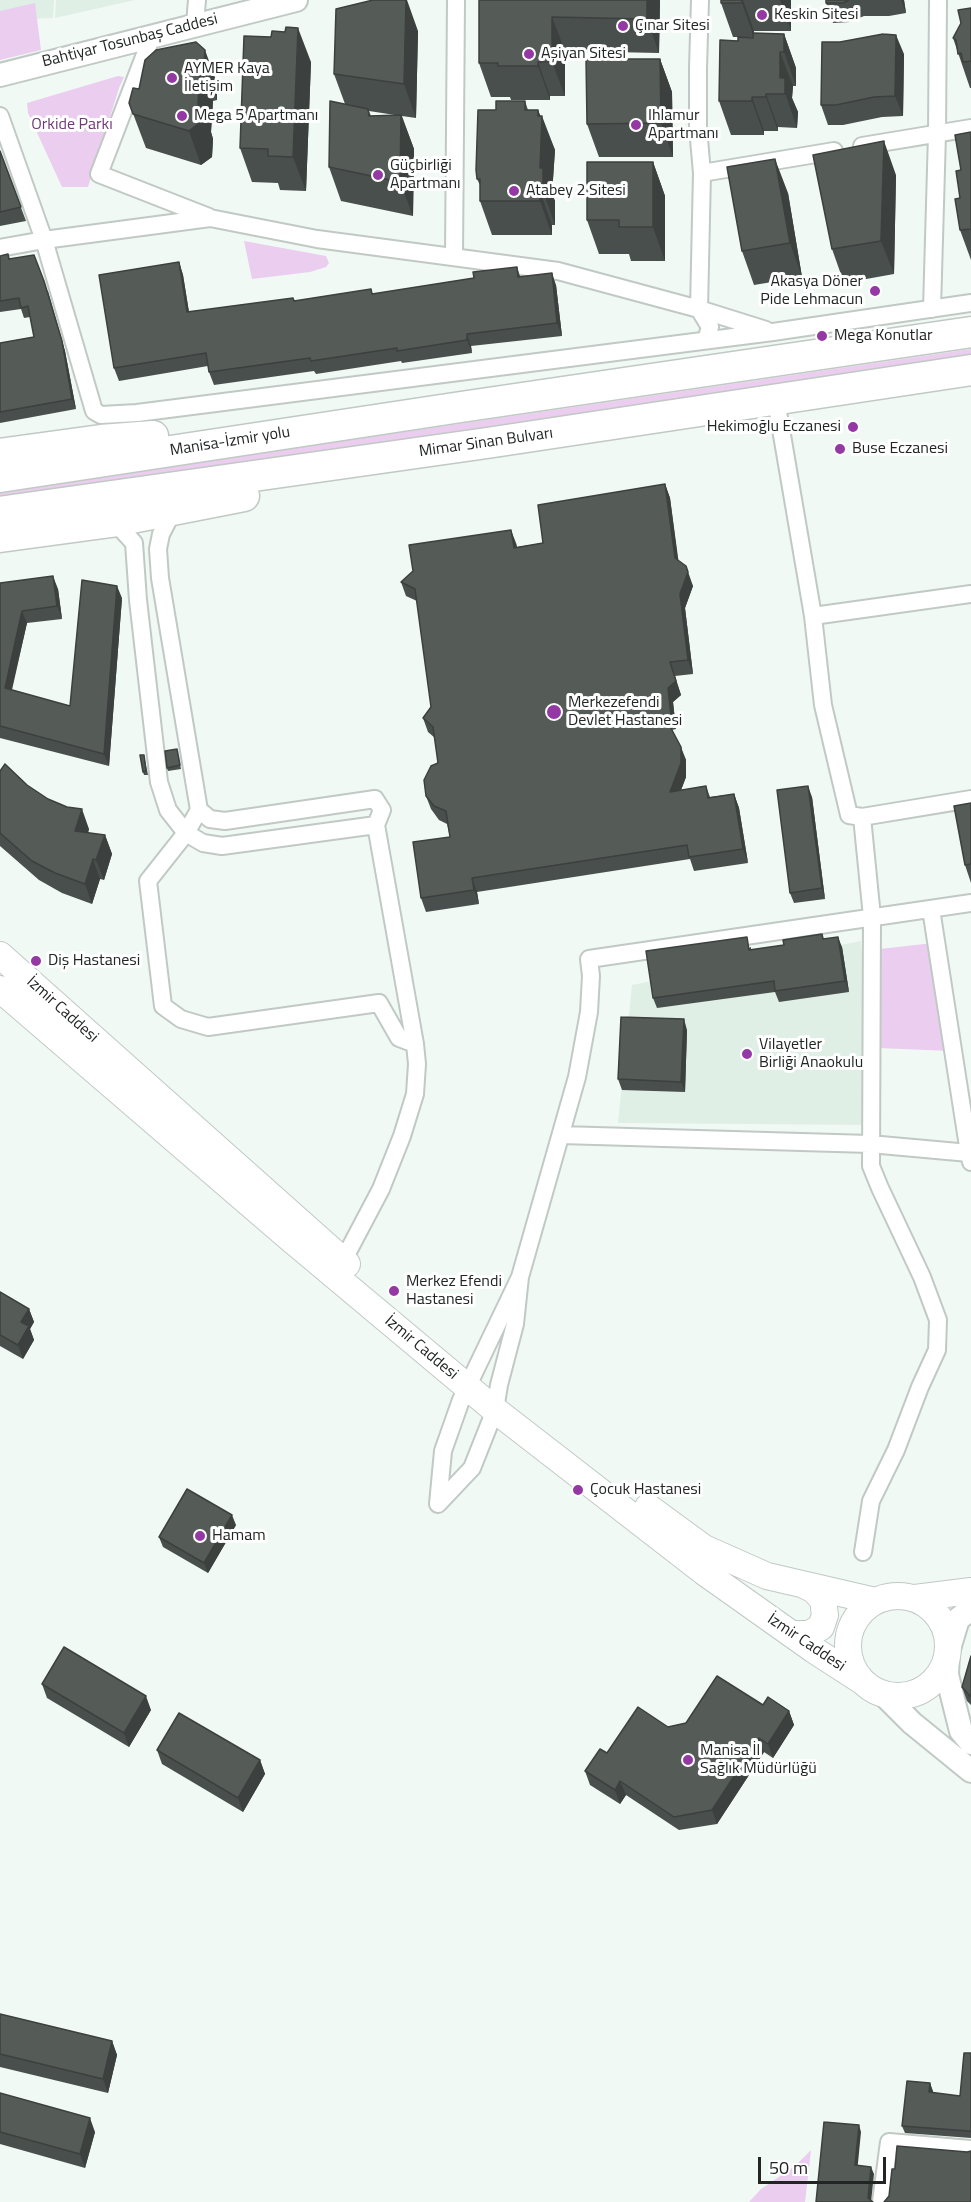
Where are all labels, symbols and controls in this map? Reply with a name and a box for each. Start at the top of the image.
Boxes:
place label: Keskin Sitesi [774,5,858,25]
marker: Keskin Sitesi [755,8,769,22]
street label: Bahtiyar Tosunbaş Caddesi [40,10,220,72]
place label: Çınar Sitesi [635,16,710,36]
marker: Çınar Sitesi [616,19,630,33]
place label: Aşiyan Sitesi [541,44,626,64]
marker: Aşiyan Sitesi [522,47,536,61]
place label: AYMER Kaya İletişim [184,59,270,97]
marker: AYMER Kaya İletişim [165,71,179,85]
place label: Mega 5 Apartmanı [194,106,318,126]
place label: Ihlamur Apartmanı [648,106,719,144]
marker: Mega 5 Apartmanı [175,109,189,123]
park label: Orkide Parkı [31,115,113,135]
marker: Ihlamur Apartmanı [629,118,643,132]
place label: Güçbirliği Apartmanı [390,156,461,194]
marker: Güçbirliği Apartmanı [371,168,385,182]
place label: Atabey 2 Sitesi [526,181,626,201]
marker: Atabey 2 Sitesi [507,184,521,198]
place label: Akasya Döner Pide Lehmacun [760,272,863,310]
marker: Akasya Döner Pide Lehmacun [868,284,882,298]
place label: Mega Konutlar [834,326,932,346]
marker: Mega Konutlar [815,329,829,343]
place label: Hekimoğlu Eczanesi [707,417,841,437]
marker: Hekimoğlu Eczanesi [846,420,860,434]
street label: Manisa-İzmir yolu [169,423,291,461]
street label: Mimar Sinan Bulvarı [418,424,554,462]
place label: Buse Eczanesi [852,439,948,459]
marker: Buse Eczanesi [833,442,847,456]
place label: Merkezefendi Devlet Hastanesi [568,693,682,731]
marker: Merkezefendi Devlet Hastanesi [545,703,563,721]
place label: Diş Hastanesi [48,951,140,971]
marker: Diş Hastanesi [29,954,43,968]
street label: İzmir Caddesi [22,973,102,1047]
place label: Vilayetler Birliği Anaokulu [759,1035,863,1073]
marker: Vilayetler Birliği Anaokulu [740,1047,754,1061]
place label: Merkez Efendi Hastanesi [406,1272,502,1310]
marker: Merkez Efendi Hastanesi [387,1284,401,1298]
street label: İzmir Caddesi [380,1312,462,1384]
place label: Çocuk Hastanesi [590,1480,701,1500]
marker: Çocuk Hastanesi [571,1483,585,1497]
place label: Hamam [212,1526,266,1546]
marker: Hamam [193,1529,207,1543]
street label: İzmir Caddesi [763,1610,849,1676]
place label: Manisa İl Sağlık Müdürlüğü [700,1741,817,1779]
marker: Manisa İl Sağlık Müdürlüğü [681,1753,695,1767]
scale bar [761,2145,888,2183]
text: 50 m [769,2154,808,2181]

